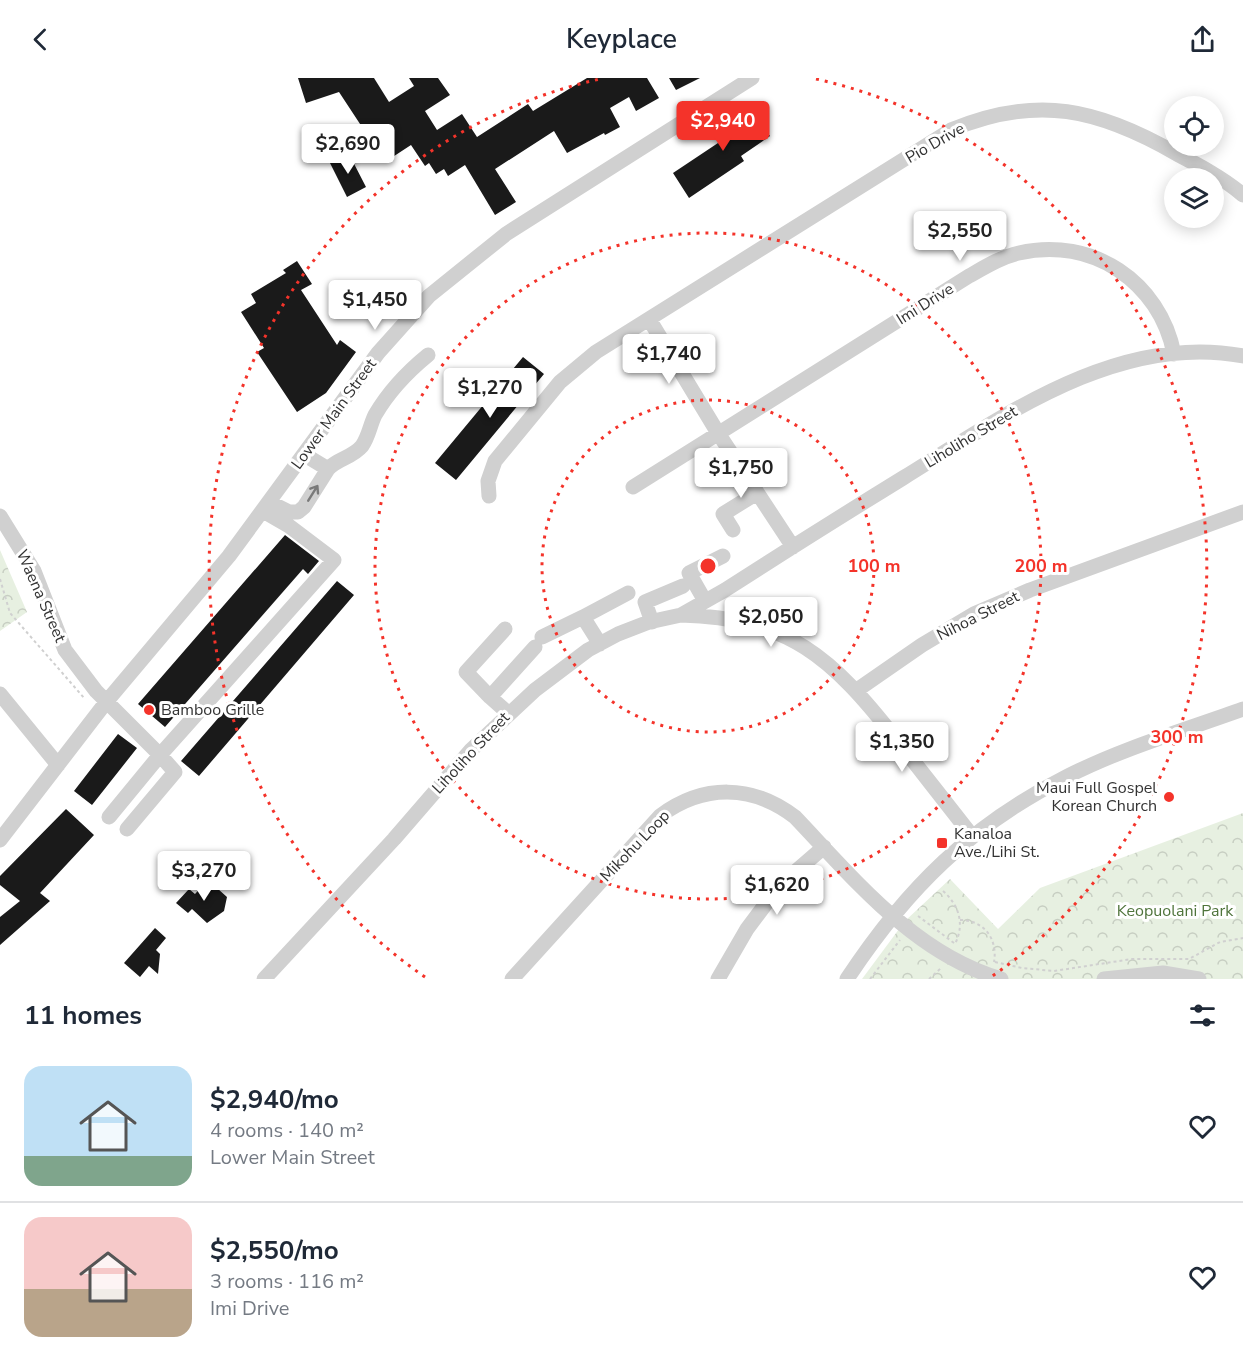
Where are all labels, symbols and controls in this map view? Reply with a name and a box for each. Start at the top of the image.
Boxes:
text: Keyplace [566,21,677,58]
icon: back [24,23,57,56]
icon: share [1186,23,1219,56]
map controls [1164,96,1224,228]
button: locate [1164,96,1224,156]
pin: $2,940 [674,101,772,152]
text: $2,940 [691,107,755,134]
street label: Pio Drive [901,117,969,169]
pin: $2,690 [299,124,397,175]
text: $2,690 [316,130,380,157]
button: layers [1164,168,1224,228]
pin: $2,550 [911,211,1009,262]
text: $2,550 [928,217,992,244]
street label: Imi Drive [892,278,958,330]
pin: $1,450 [326,280,424,331]
text: $1,450 [343,286,407,313]
pin: $1,740 [620,334,718,385]
text: $1,740 [637,340,701,367]
street label: Lower Main Street [286,354,382,474]
pin: $1,270 [441,368,539,419]
text: $1,270 [458,374,522,401]
street label: Liholiho Street [921,400,1022,473]
pin: $1,750 [692,448,790,499]
text: $1,750 [709,454,773,481]
one-way arrow [307,485,319,502]
street label: Waena Street [11,546,71,646]
text: 100 m [847,554,901,578]
text: 200 m [1014,554,1068,578]
centre of rings [698,556,718,576]
street label: Nihoa Street [933,586,1023,646]
pin: $2,050 [722,597,820,648]
text: $2,050 [739,603,803,630]
place label: Bamboo Grille [161,699,264,721]
marker: Bamboo Grille [142,703,156,717]
street label: Liholiho Street [427,707,515,799]
pin: $1,350 [853,722,951,773]
text: 300 m [1150,725,1204,749]
text: $1,350 [870,728,934,755]
place label: Maui Full Gospel Korean Church [1036,777,1157,817]
marker: Maui Full Gospel Korean Church [1162,790,1176,804]
street label: Mikohu Loop [595,805,675,887]
place label: Kanaloa Ave./Lihi St. [954,823,1040,863]
marker: Kanaloa Ave./Lihi St. [935,836,949,850]
pin: $3,270 [155,851,253,902]
text: $3,270 [172,857,236,884]
pin: $1,620 [728,865,826,916]
text: $1,620 [745,871,809,898]
park label: Keopuolani Park [1117,900,1234,922]
text: 11 homes [24,998,142,1033]
icon: filters [1186,999,1219,1032]
text: $2,940/mo [210,1082,339,1117]
icon: home [72,1090,144,1162]
icon: heart [1186,1110,1219,1143]
text: 4 rooms · 140 m² [210,1117,364,1144]
text: Lower Main Street [210,1144,375,1171]
text: $2,550/mo [210,1233,339,1268]
icon: home [72,1241,144,1313]
icon: heart [1186,1261,1219,1294]
text: 3 rooms · 116 m² [210,1268,364,1295]
text: Imi Drive [210,1295,289,1322]

